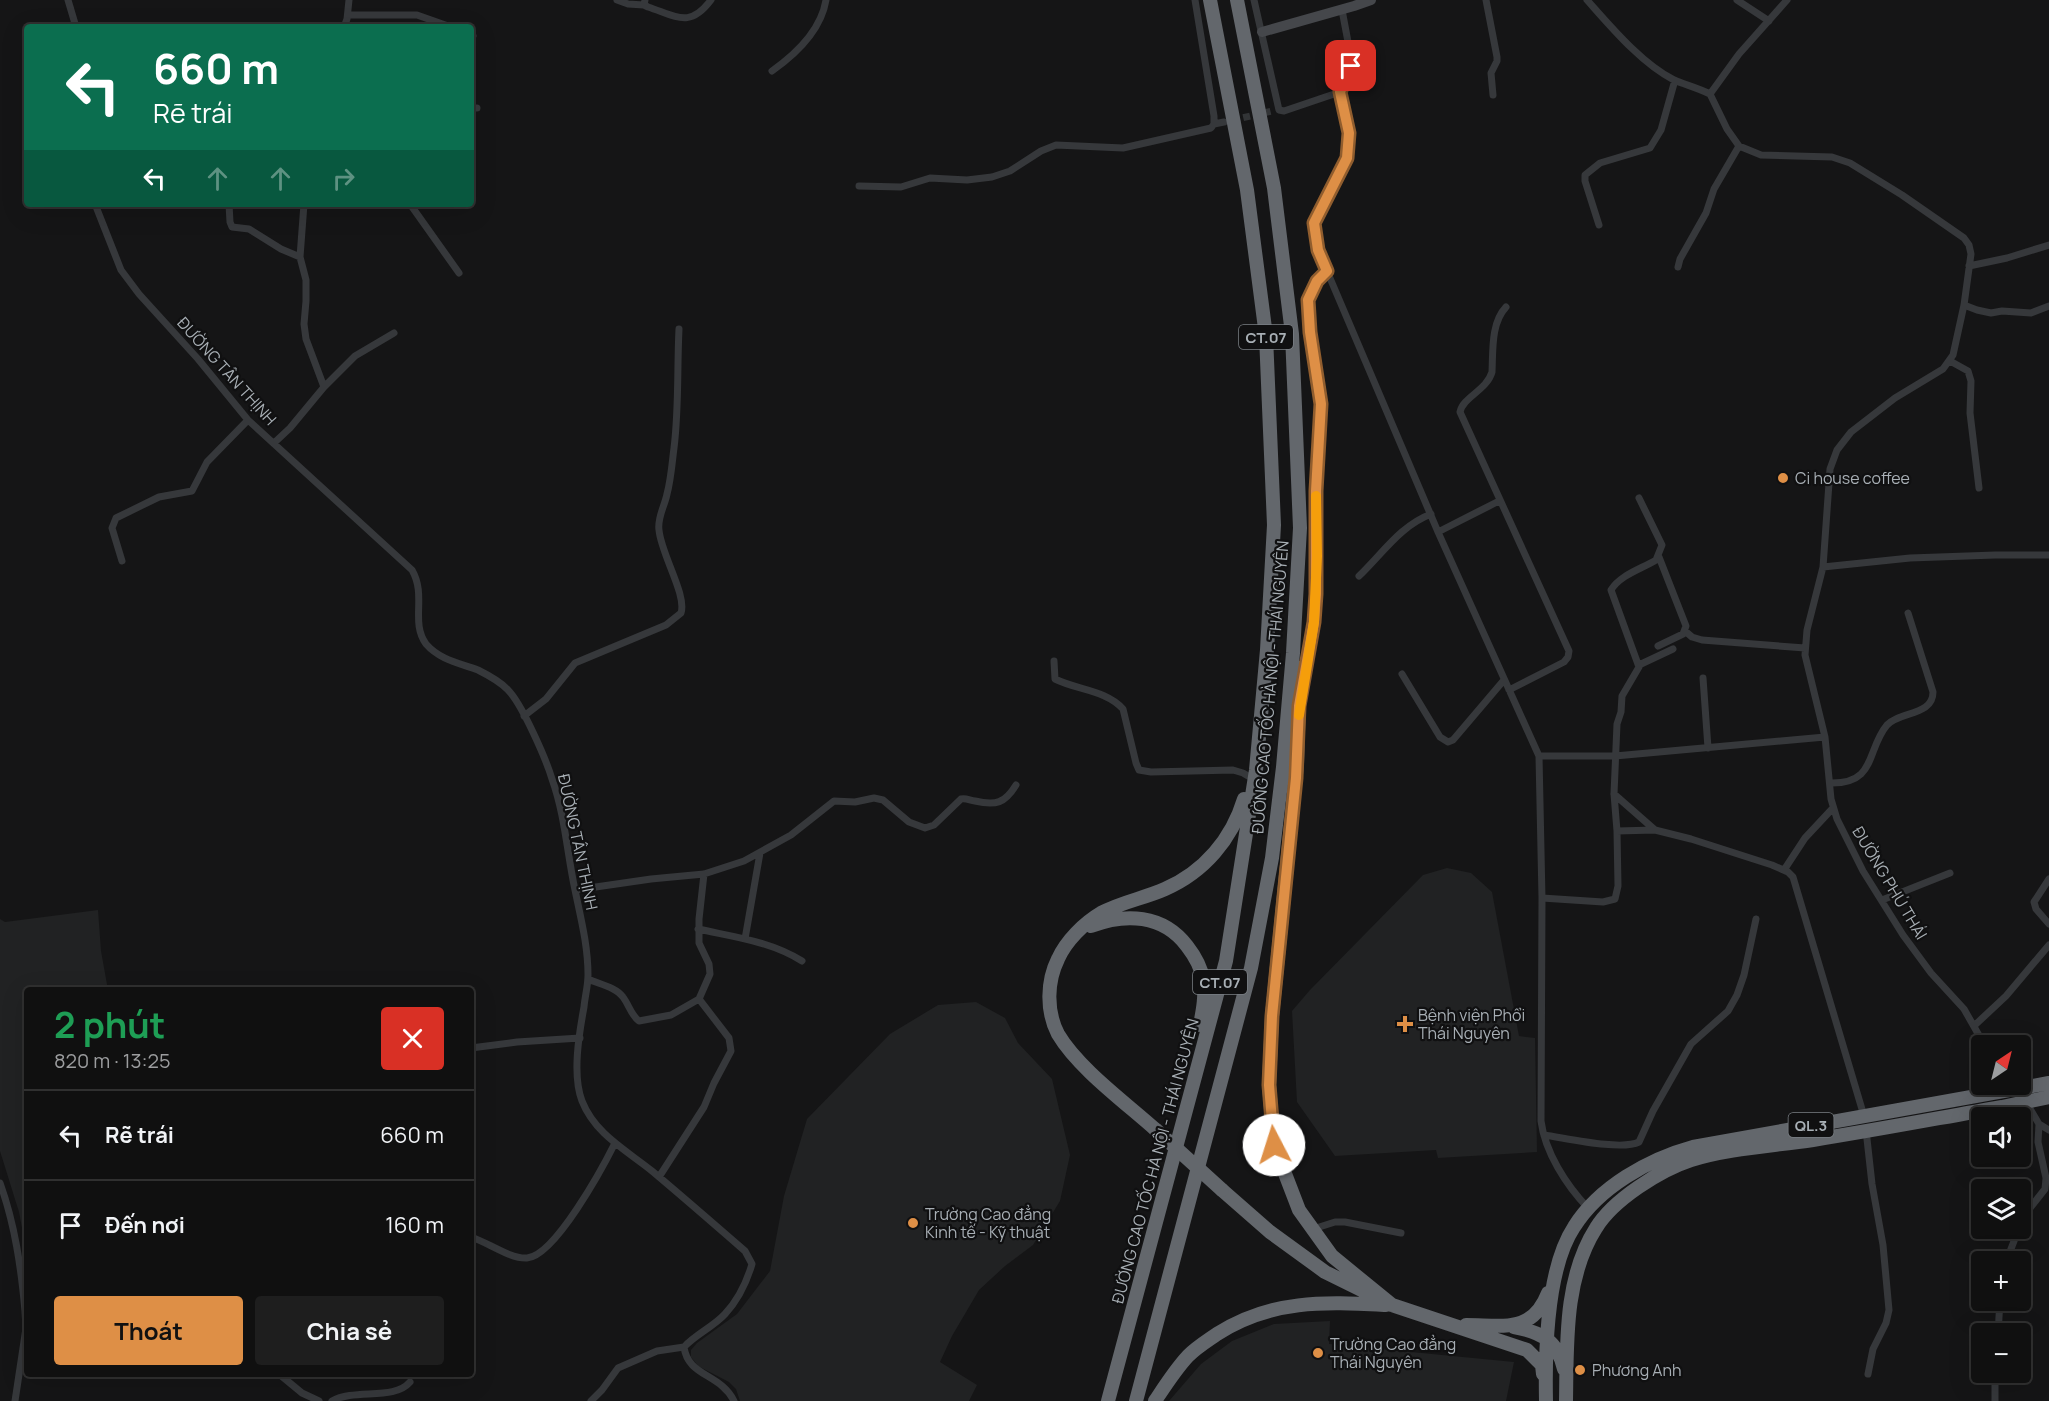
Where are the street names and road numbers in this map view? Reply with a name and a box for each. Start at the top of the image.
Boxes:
street label: ĐƯỜNG TÂN THỊNH [172,312,282,430]
road number: CT.07 [1239,325,1293,349]
street label: ĐƯỜNG CAO TỐC HÀ NỘI - THÁI NGUYÊN [1245,539,1294,834]
street label: ĐƯỜNG TÂN THỊNH [553,772,603,912]
street label: ĐƯỜNG PHÚ THÁI [1848,822,1932,944]
road number: CT.07 [1193,970,1247,994]
street label: ĐƯỜNG CAO TỐC HÀ NỘI - THÁI NGUYÊN [1105,1016,1204,1306]
road number: QL.3 [1788,1113,1834,1137]

